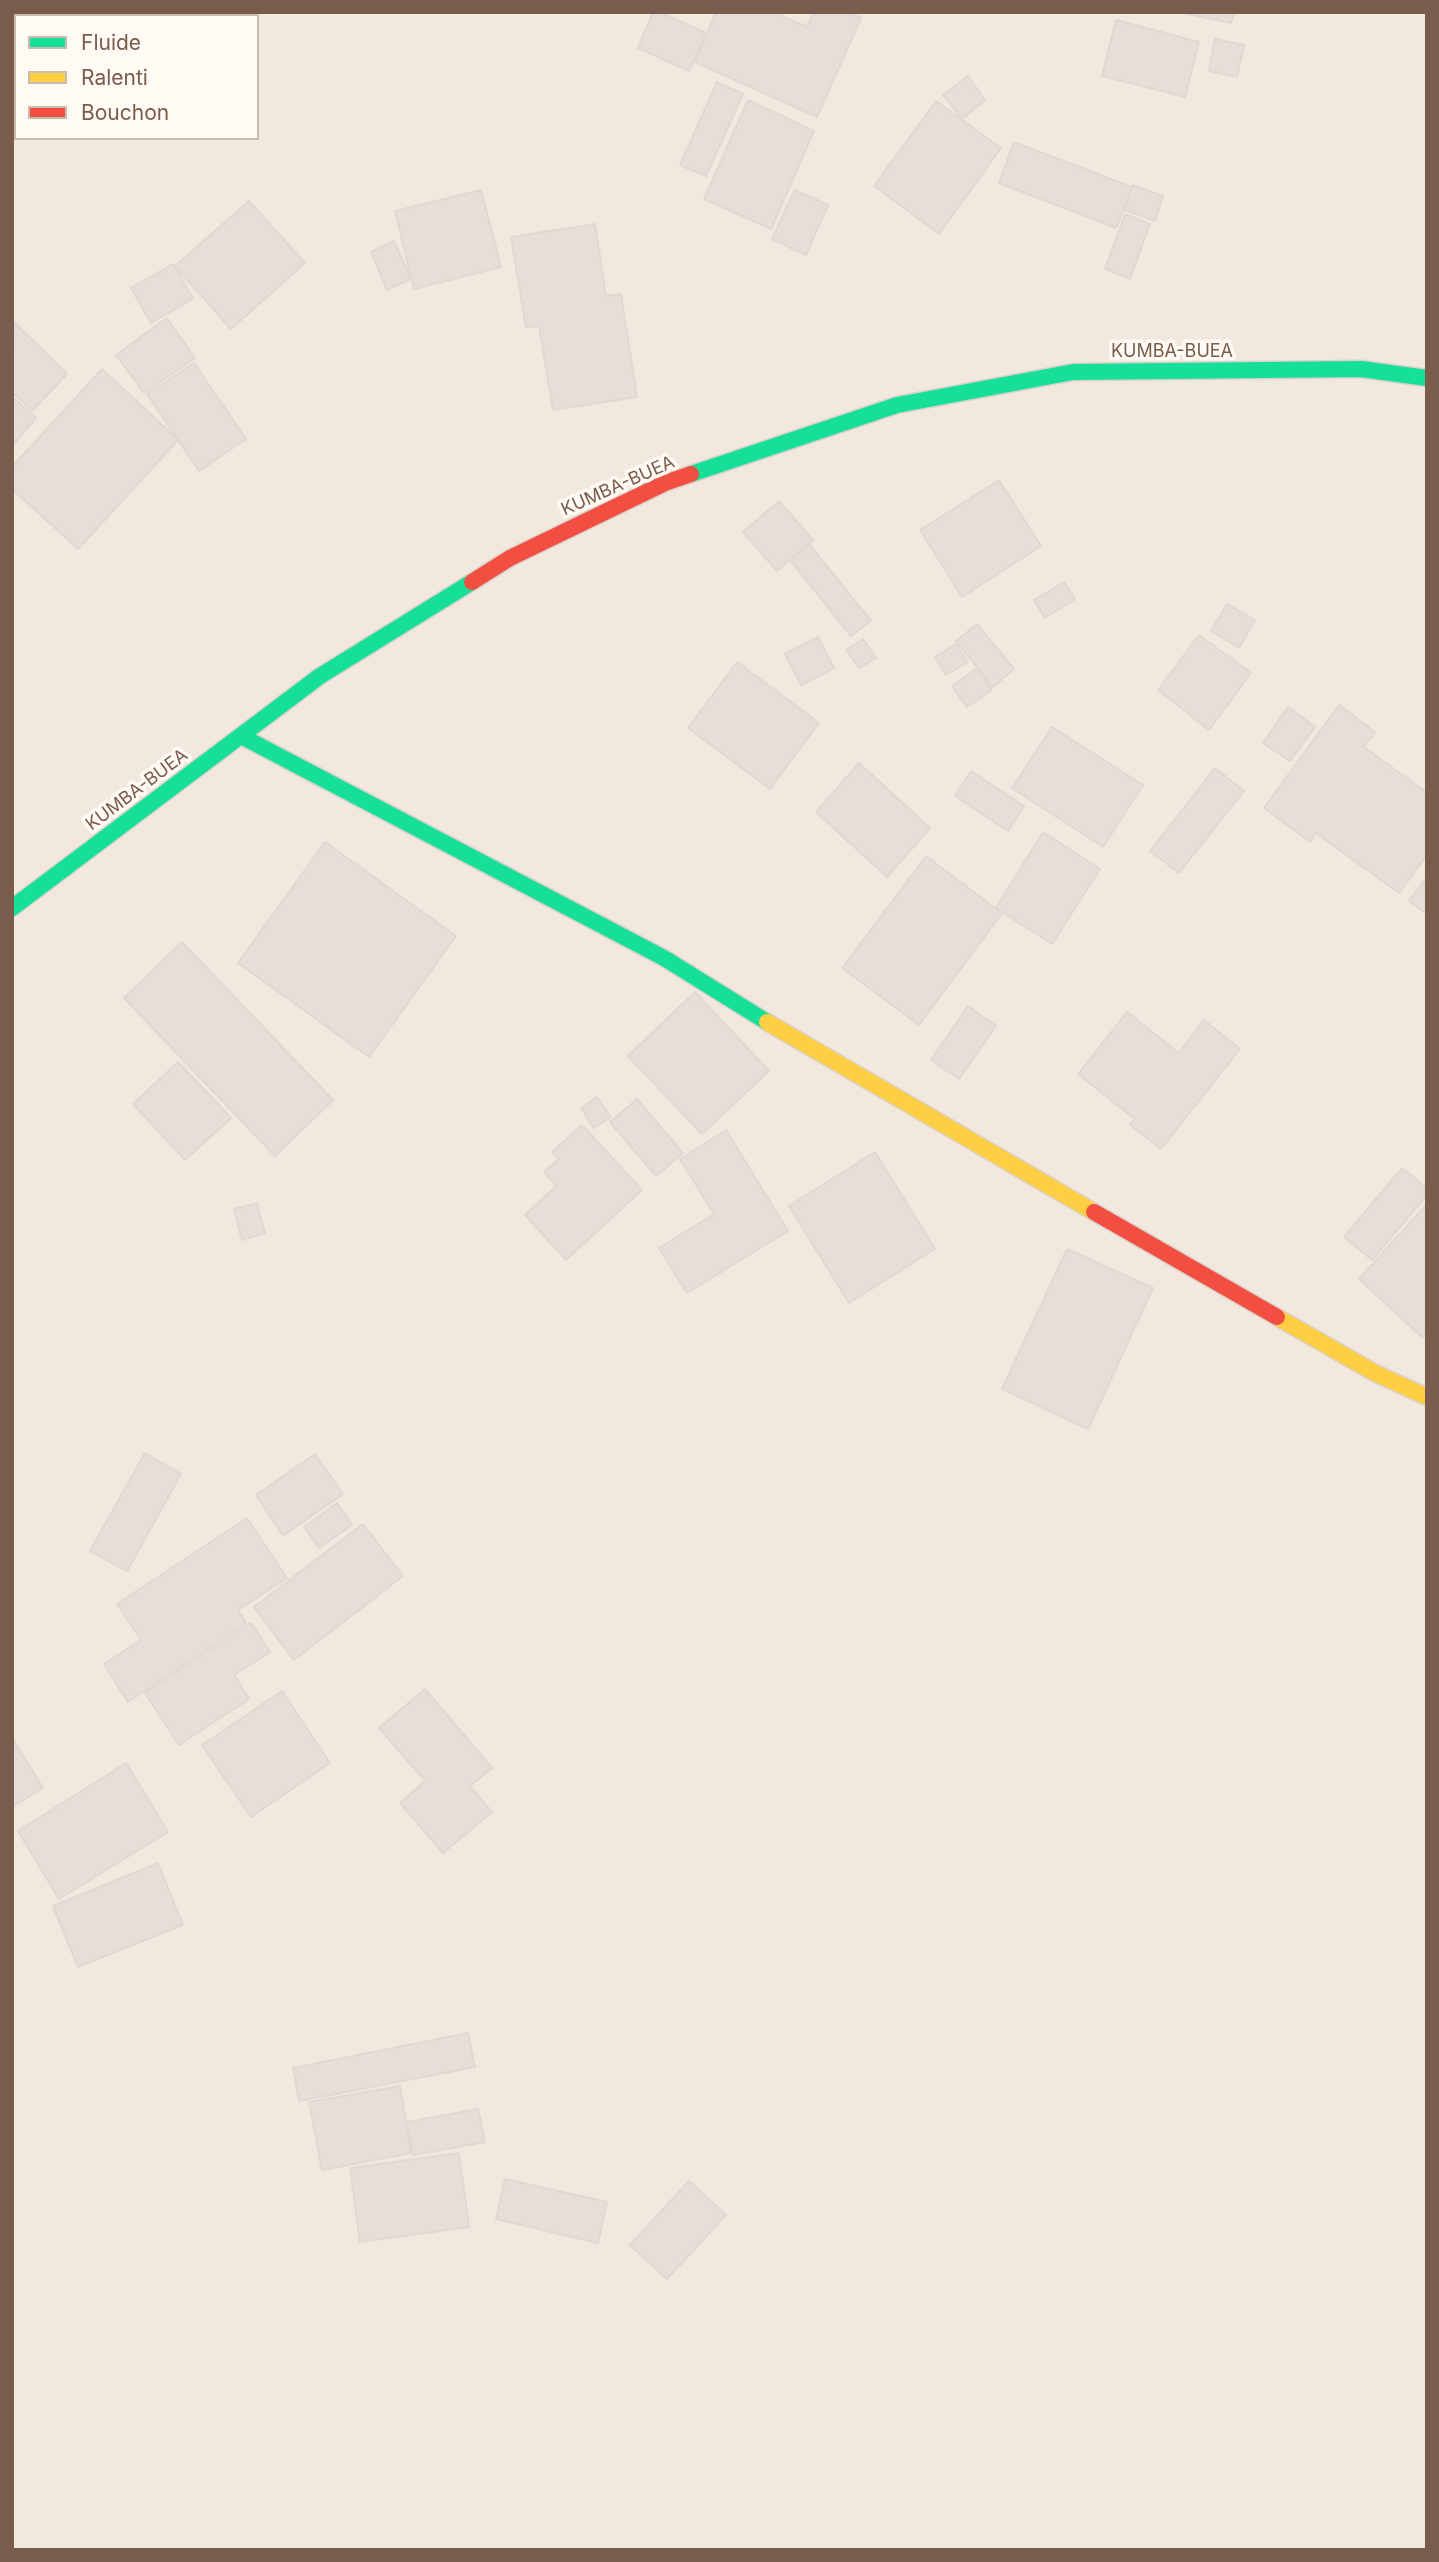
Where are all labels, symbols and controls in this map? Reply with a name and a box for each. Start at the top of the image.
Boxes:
legend [14,14,259,140]
text: Fluide [81,30,141,55]
text: Ralenti [81,65,148,90]
text: Bouchon [81,100,169,125]
street label: KUMBA-BUEA [1111,341,1233,363]
street label: KUMBA-BUEA [558,451,678,521]
street label: KUMBA-BUEA [82,745,192,835]

